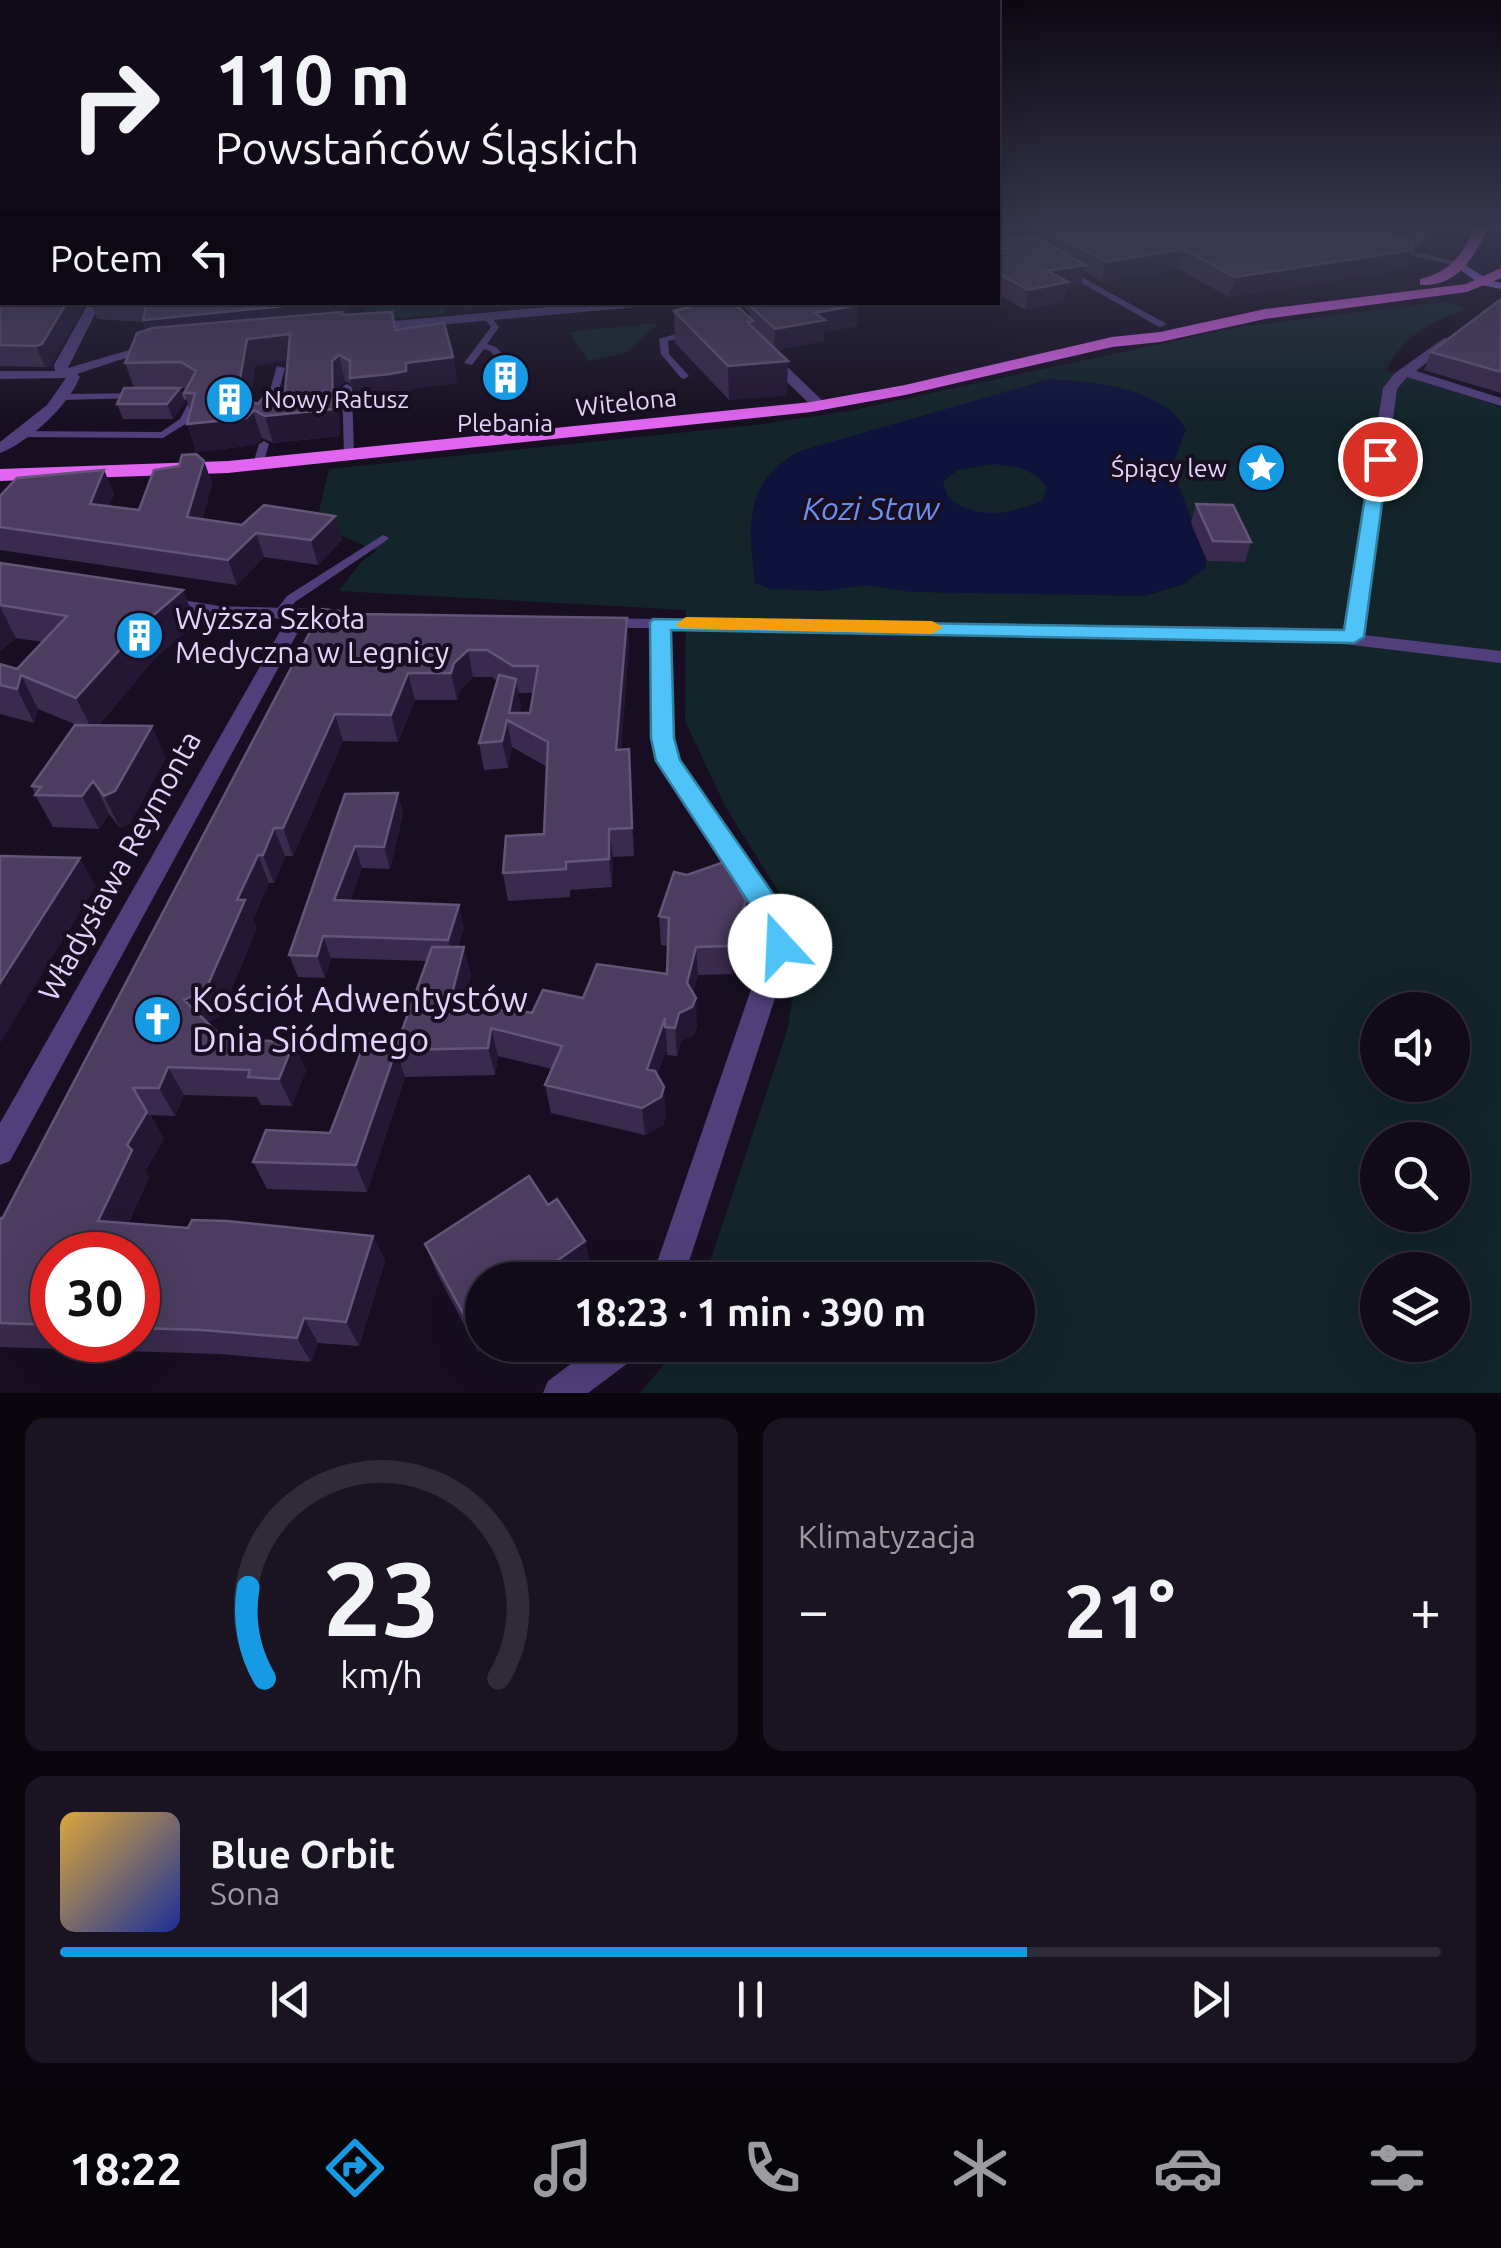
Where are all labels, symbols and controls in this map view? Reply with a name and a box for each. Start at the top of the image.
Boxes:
icon: right [50,40,180,170]
text: 110 m [215,40,410,118]
text: Powstańców Śląskich [215,122,639,173]
icon: left [183,230,238,285]
text: Potem [50,237,163,279]
building icon: Plebania [479,351,531,403]
building icon: Nowy Ratusz [203,373,255,425]
street label: Witelona [574,383,678,421]
place label: Nowy Ratusz [264,385,409,413]
place label: Plebania [457,409,553,437]
pin [1338,417,1423,502]
icon: arrive [1353,432,1408,487]
place icon: Śpiący lew [1236,442,1288,494]
place label: Śpiący lew [1111,454,1227,482]
water label: Kozi Staw [803,490,940,526]
place label: Wyższa Szkoła Medyczna w Legnicy [175,601,449,669]
building icon: Wyższa Szkoła Medyczna w Legnicy [114,610,166,662]
street label: Władysława Reymonta [31,725,207,1006]
position arrow [728,894,832,998]
place label: Kościół Adwentystów Dnia Siódmego [192,979,528,1059]
map controls [1360,992,1470,1362]
button: sound [1360,992,1470,1102]
church icon: Kościół Adwentystów Dnia Siódmego [131,994,183,1046]
button: search [1360,1122,1470,1232]
speed limit sign: 30 [30,1232,160,1362]
button: layers [1360,1252,1470,1362]
text: 18:23 · 1 min · 390 m [574,1291,926,1333]
text: Klimatyzacja [798,1518,976,1554]
text: 23 [323,1539,440,1656]
text: 21° [1064,1568,1175,1652]
text: − [798,1579,829,1640]
text: + [1410,1579,1441,1640]
text: km/h [340,1655,423,1695]
text: Blue Orbit [210,1833,395,1875]
text: Sona [210,1875,280,1911]
icon: previous [263,1972,318,2027]
icon: pause [723,1972,778,2027]
icon: next [1183,1972,1238,2027]
icon: directions [320,2133,390,2203]
icon: music [528,2133,598,2203]
icon: phone [737,2133,807,2203]
icon: climate [945,2133,1015,2203]
icon: car [1153,2133,1223,2203]
icon: filters [1362,2133,1432,2203]
text: 18:22 [69,2143,182,2194]

